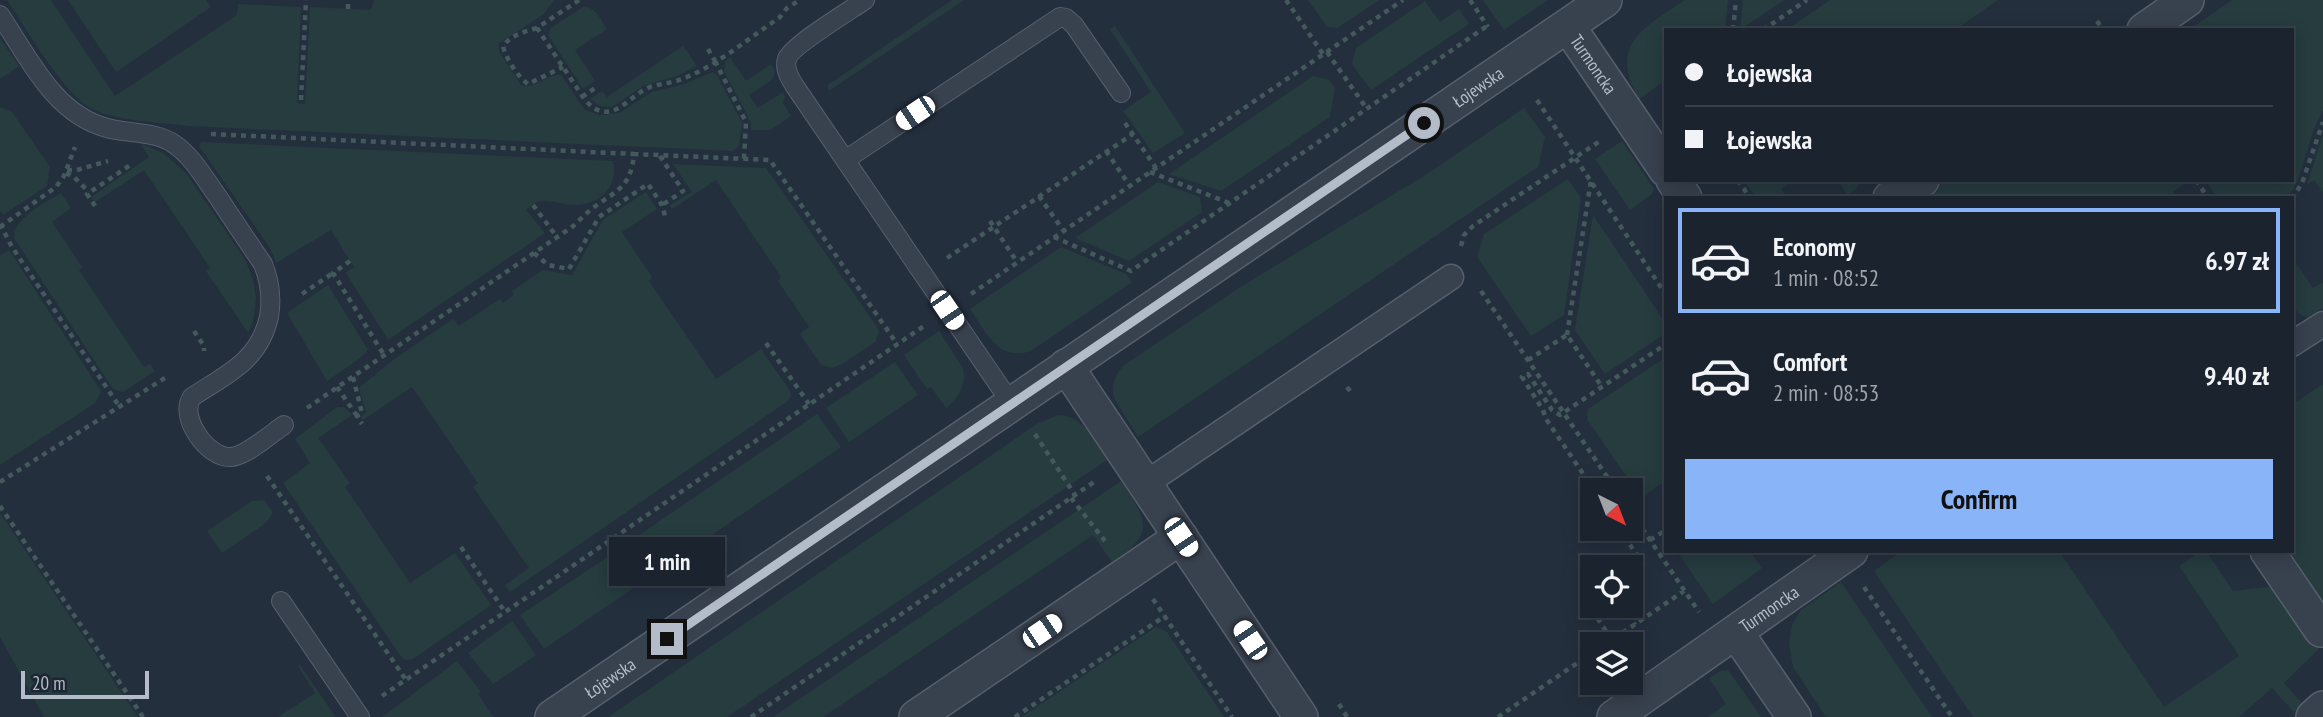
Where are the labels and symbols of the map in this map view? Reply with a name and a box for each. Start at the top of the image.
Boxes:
street label: Turmoncka [1565,30,1622,98]
street label: Łojewska [1448,61,1508,112]
car [892,93,939,133]
route start [1408,107,1440,139]
car [927,287,968,333]
north arrow [1580,478,1643,541]
car [1161,514,1202,560]
callout: 1 min [609,538,725,586]
street label: Turmoncka [1735,580,1803,637]
car [1019,611,1066,651]
car [1230,617,1271,663]
route end [651,623,683,655]
street label: Łojewska [580,652,640,703]
scale bar [21,668,149,700]

